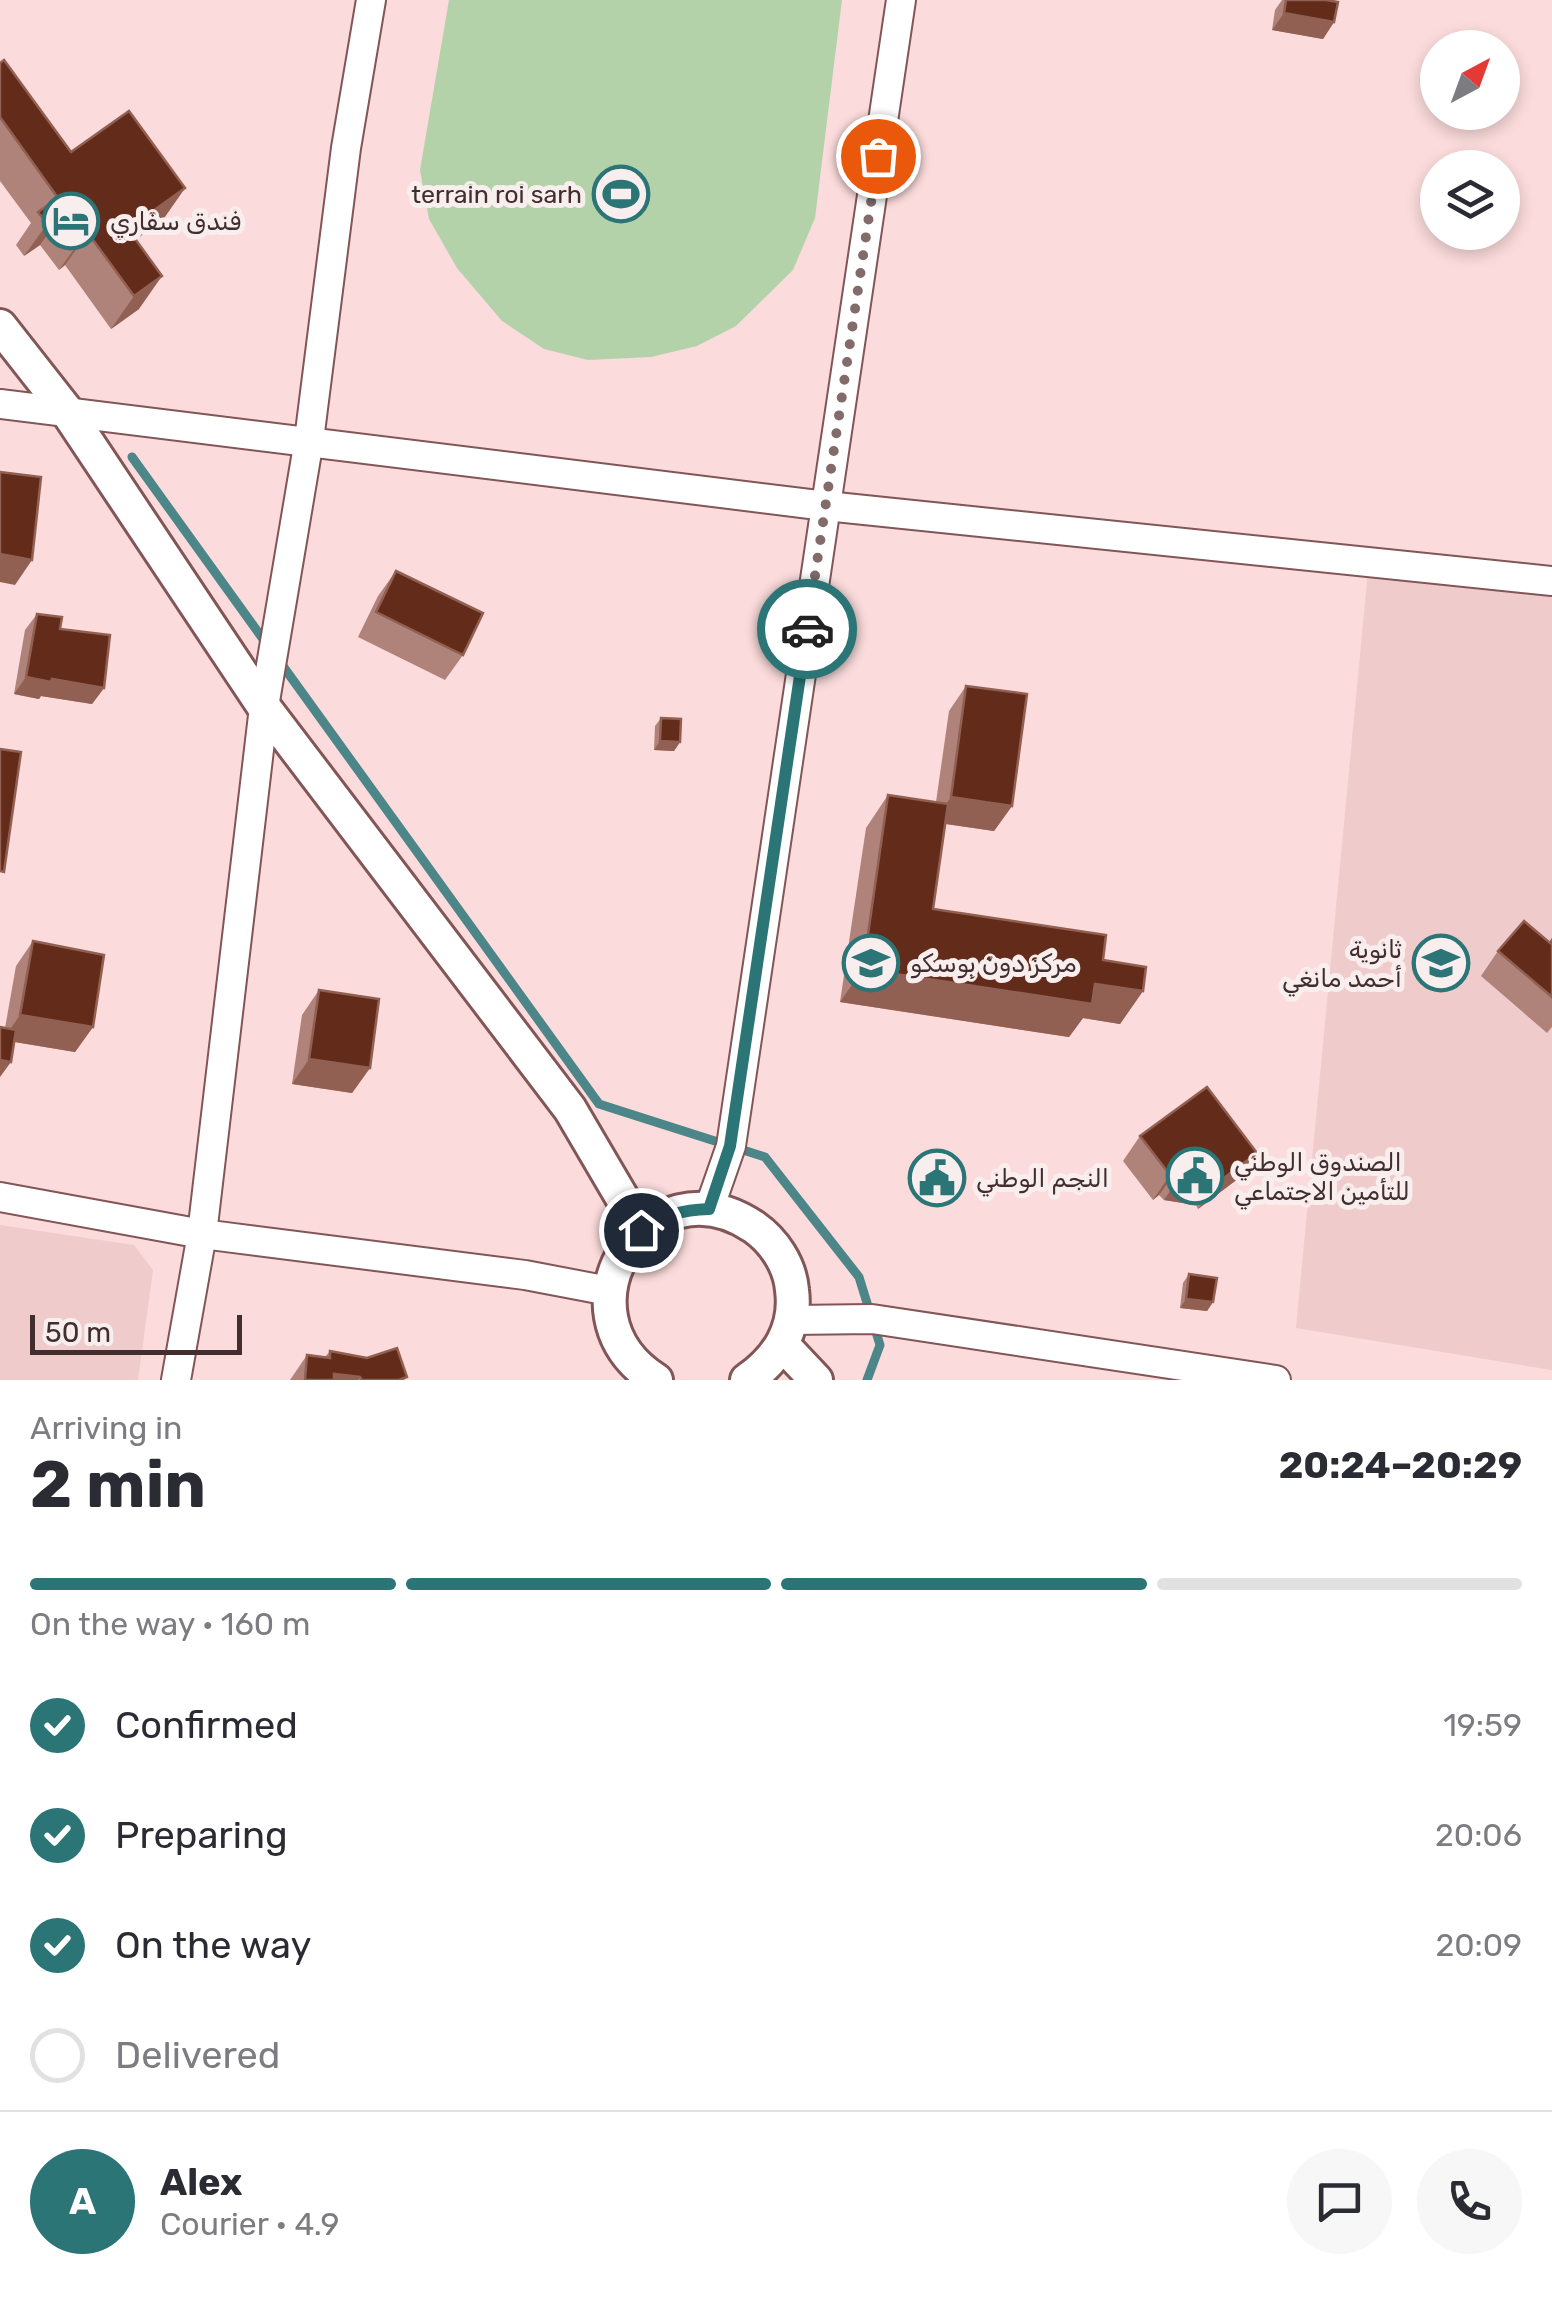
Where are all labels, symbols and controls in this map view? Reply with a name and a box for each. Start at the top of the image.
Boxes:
north arrow [1420,30,1520,130]
map controls [1420,30,1520,250]
pin [836,114,921,199]
icon: bag [851,129,906,184]
button: layers [1420,150,1520,250]
sports icon: terrain roi sarh [591,164,651,224]
place label: terrain roi sarh [411,180,582,209]
hotel icon: فندق سفاري [41,191,101,251]
place label: فندق سفاري [110,207,241,239]
courier [757,579,857,679]
icon: car [780,602,835,657]
school or university icon: مركز دون بوسكو [841,933,901,993]
school or university icon: ثانوية أحمد مانغي [1411,933,1471,993]
place label: ثانوية أحمد مانغي [1282,935,1402,997]
place label: مركز دون بوسكو [910,949,1077,979]
public building icon: الصندوق الوطني للتأمين الاجتماعي [1165,1146,1225,1206]
public building icon: النجم الوطني [907,1148,967,1208]
place label: الصندوق الوطني للتأمين الاجتماعي [1234,1148,1410,1210]
place label: النجم الوطني [976,1164,1109,1197]
pin [599,1188,684,1273]
icon: home [614,1203,669,1258]
scale bar [30,1310,242,1354]
text: 50 m [45,1316,111,1349]
text: Arriving in [30,1409,182,1447]
text: 20:24–20:29 [1279,1442,1522,1488]
text: 2 min [30,1446,206,1523]
text: On the way · 160 m [30,1605,310,1643]
icon: check [30,1698,85,1753]
text: Confirmed [115,1702,298,1748]
text: 19:59 [1443,1706,1522,1744]
icon: check [30,1808,85,1863]
text: Preparing [115,1812,288,1858]
text: 20:06 [1435,1816,1522,1854]
icon: check [30,1918,85,1973]
text: On the way [115,1922,311,1968]
text: 20:09 [1435,1926,1522,1964]
text: Delivered [115,2032,280,2078]
button: chat [1287,2149,1392,2254]
button: phone [1417,2149,1522,2254]
text: Alex [160,2159,242,2205]
text: A [69,2178,96,2224]
text: Courier · 4.9 [160,2205,339,2243]

